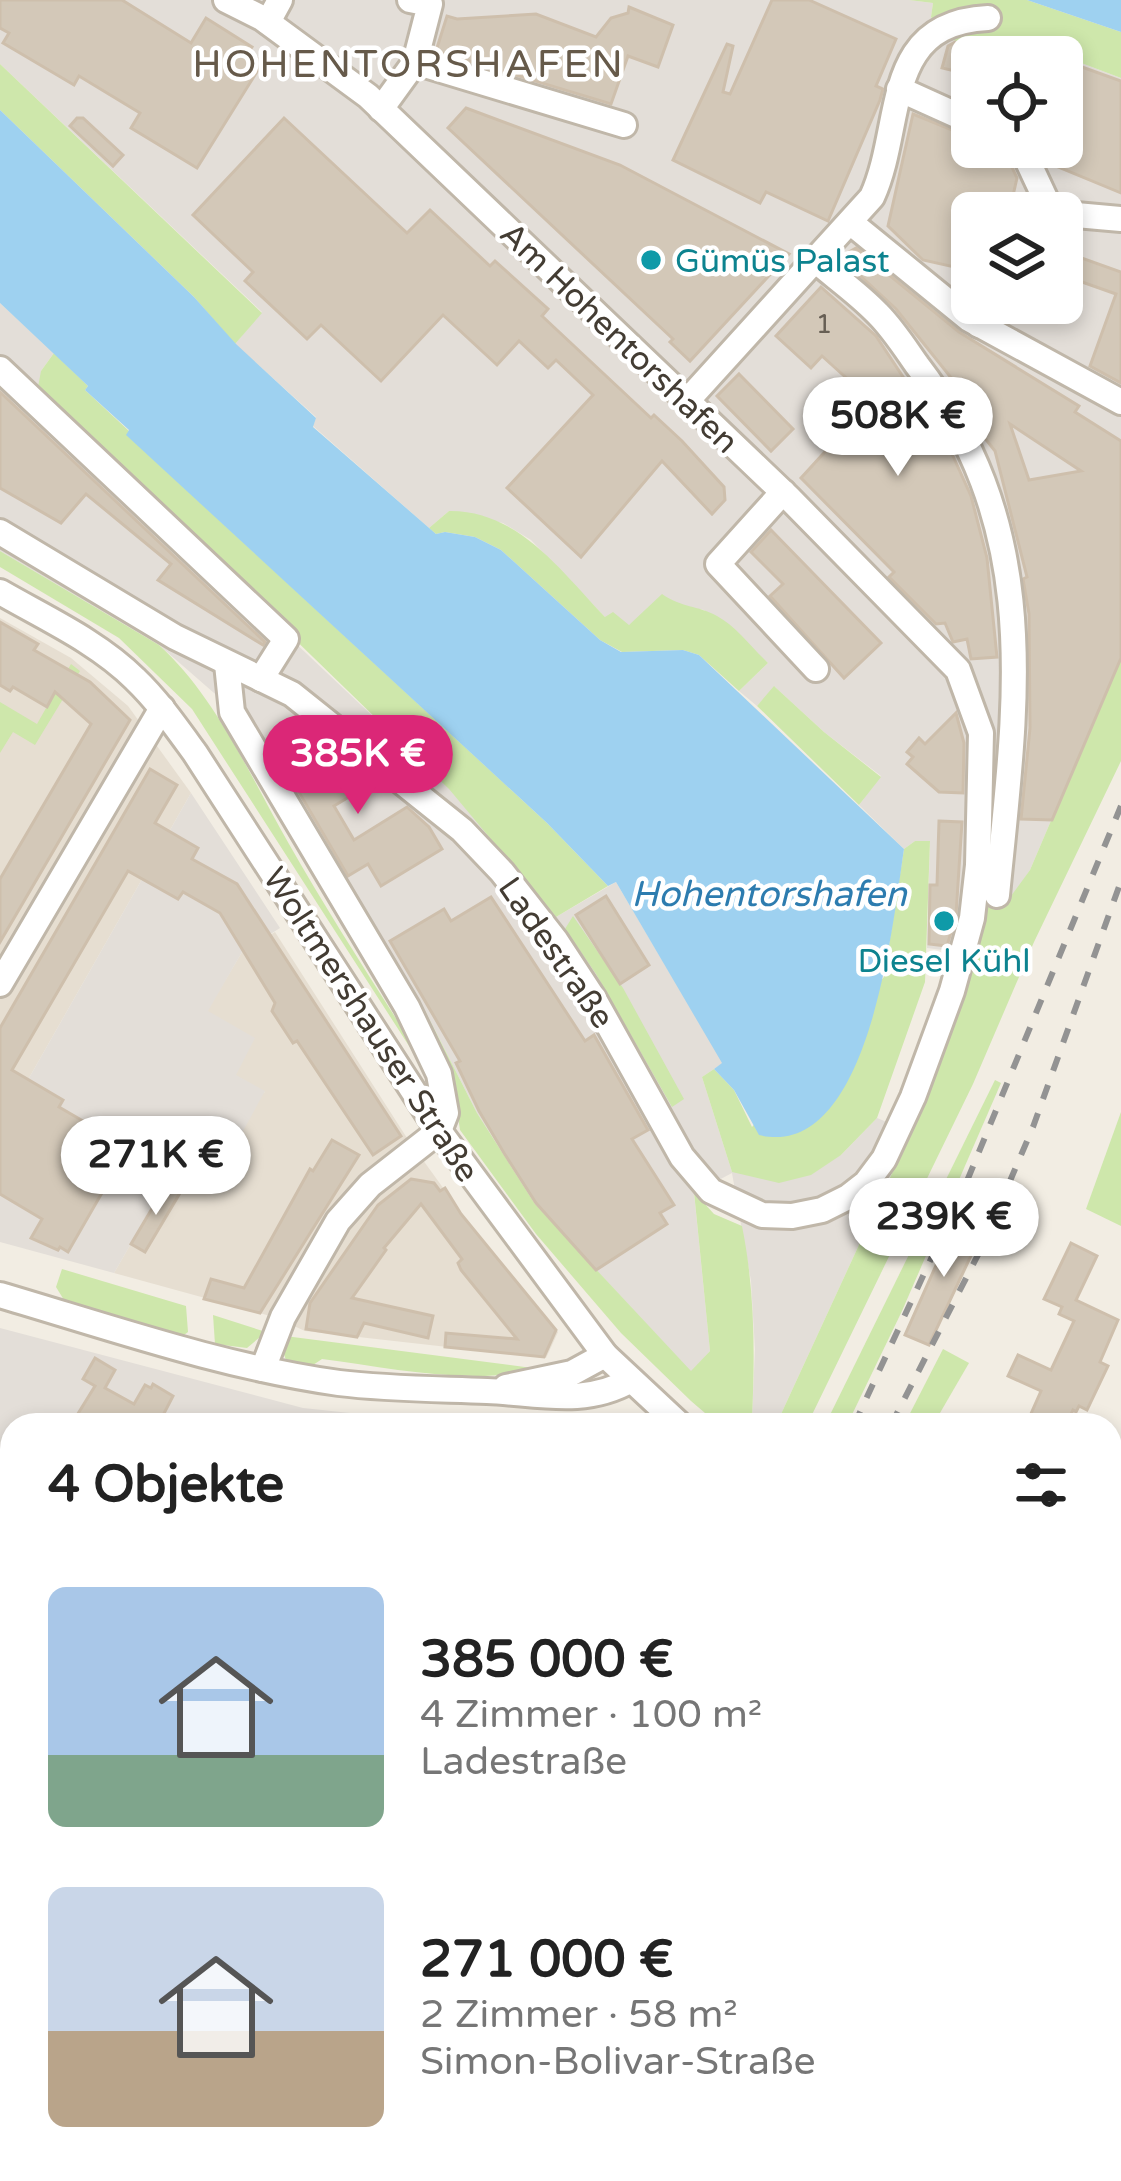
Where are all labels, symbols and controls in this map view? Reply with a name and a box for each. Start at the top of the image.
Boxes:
map controls [951,36,1083,324]
button: locate [951,36,1083,168]
district label: HOHENTORSHAFEN [192,41,626,88]
button: layers [951,192,1083,324]
street label: Am Hohentorshafen [492,214,746,462]
place label: Gümüs Palast [675,242,890,281]
marker: Gümüs Palast [638,247,664,273]
house number: 1 [816,308,832,341]
pin: 508K € [800,377,996,479]
text: 508K € [830,392,966,439]
pin: 385K € [260,715,456,817]
text: 385K € [290,730,426,777]
street label: Woltmershauser Straße [255,860,487,1189]
street label: Ladestraße [490,870,622,1036]
water label: Hohentorshafen [631,873,908,916]
marker: Diesel Kühl [931,908,957,934]
place label: Diesel Kühl [857,942,1031,981]
pin: 271K € [58,1116,254,1218]
text: 271K € [88,1131,224,1178]
pin: 239K € [846,1178,1042,1280]
text: 239K € [876,1193,1012,1240]
icon: filters [1008,1452,1074,1518]
text: 4 Objekte [48,1454,284,1516]
text: 385 000 € [420,1629,673,1691]
icon: home [144,1635,288,1779]
text: 4 Zimmer · 100 m² [420,1691,762,1738]
text: Ladestraße [420,1738,627,1785]
text: 271 000 € [420,1929,673,1991]
icon: home [144,1935,288,2079]
text: 2 Zimmer · 58 m² [420,1991,738,2038]
text: Simon-Bolivar-Straße [420,2038,816,2085]

